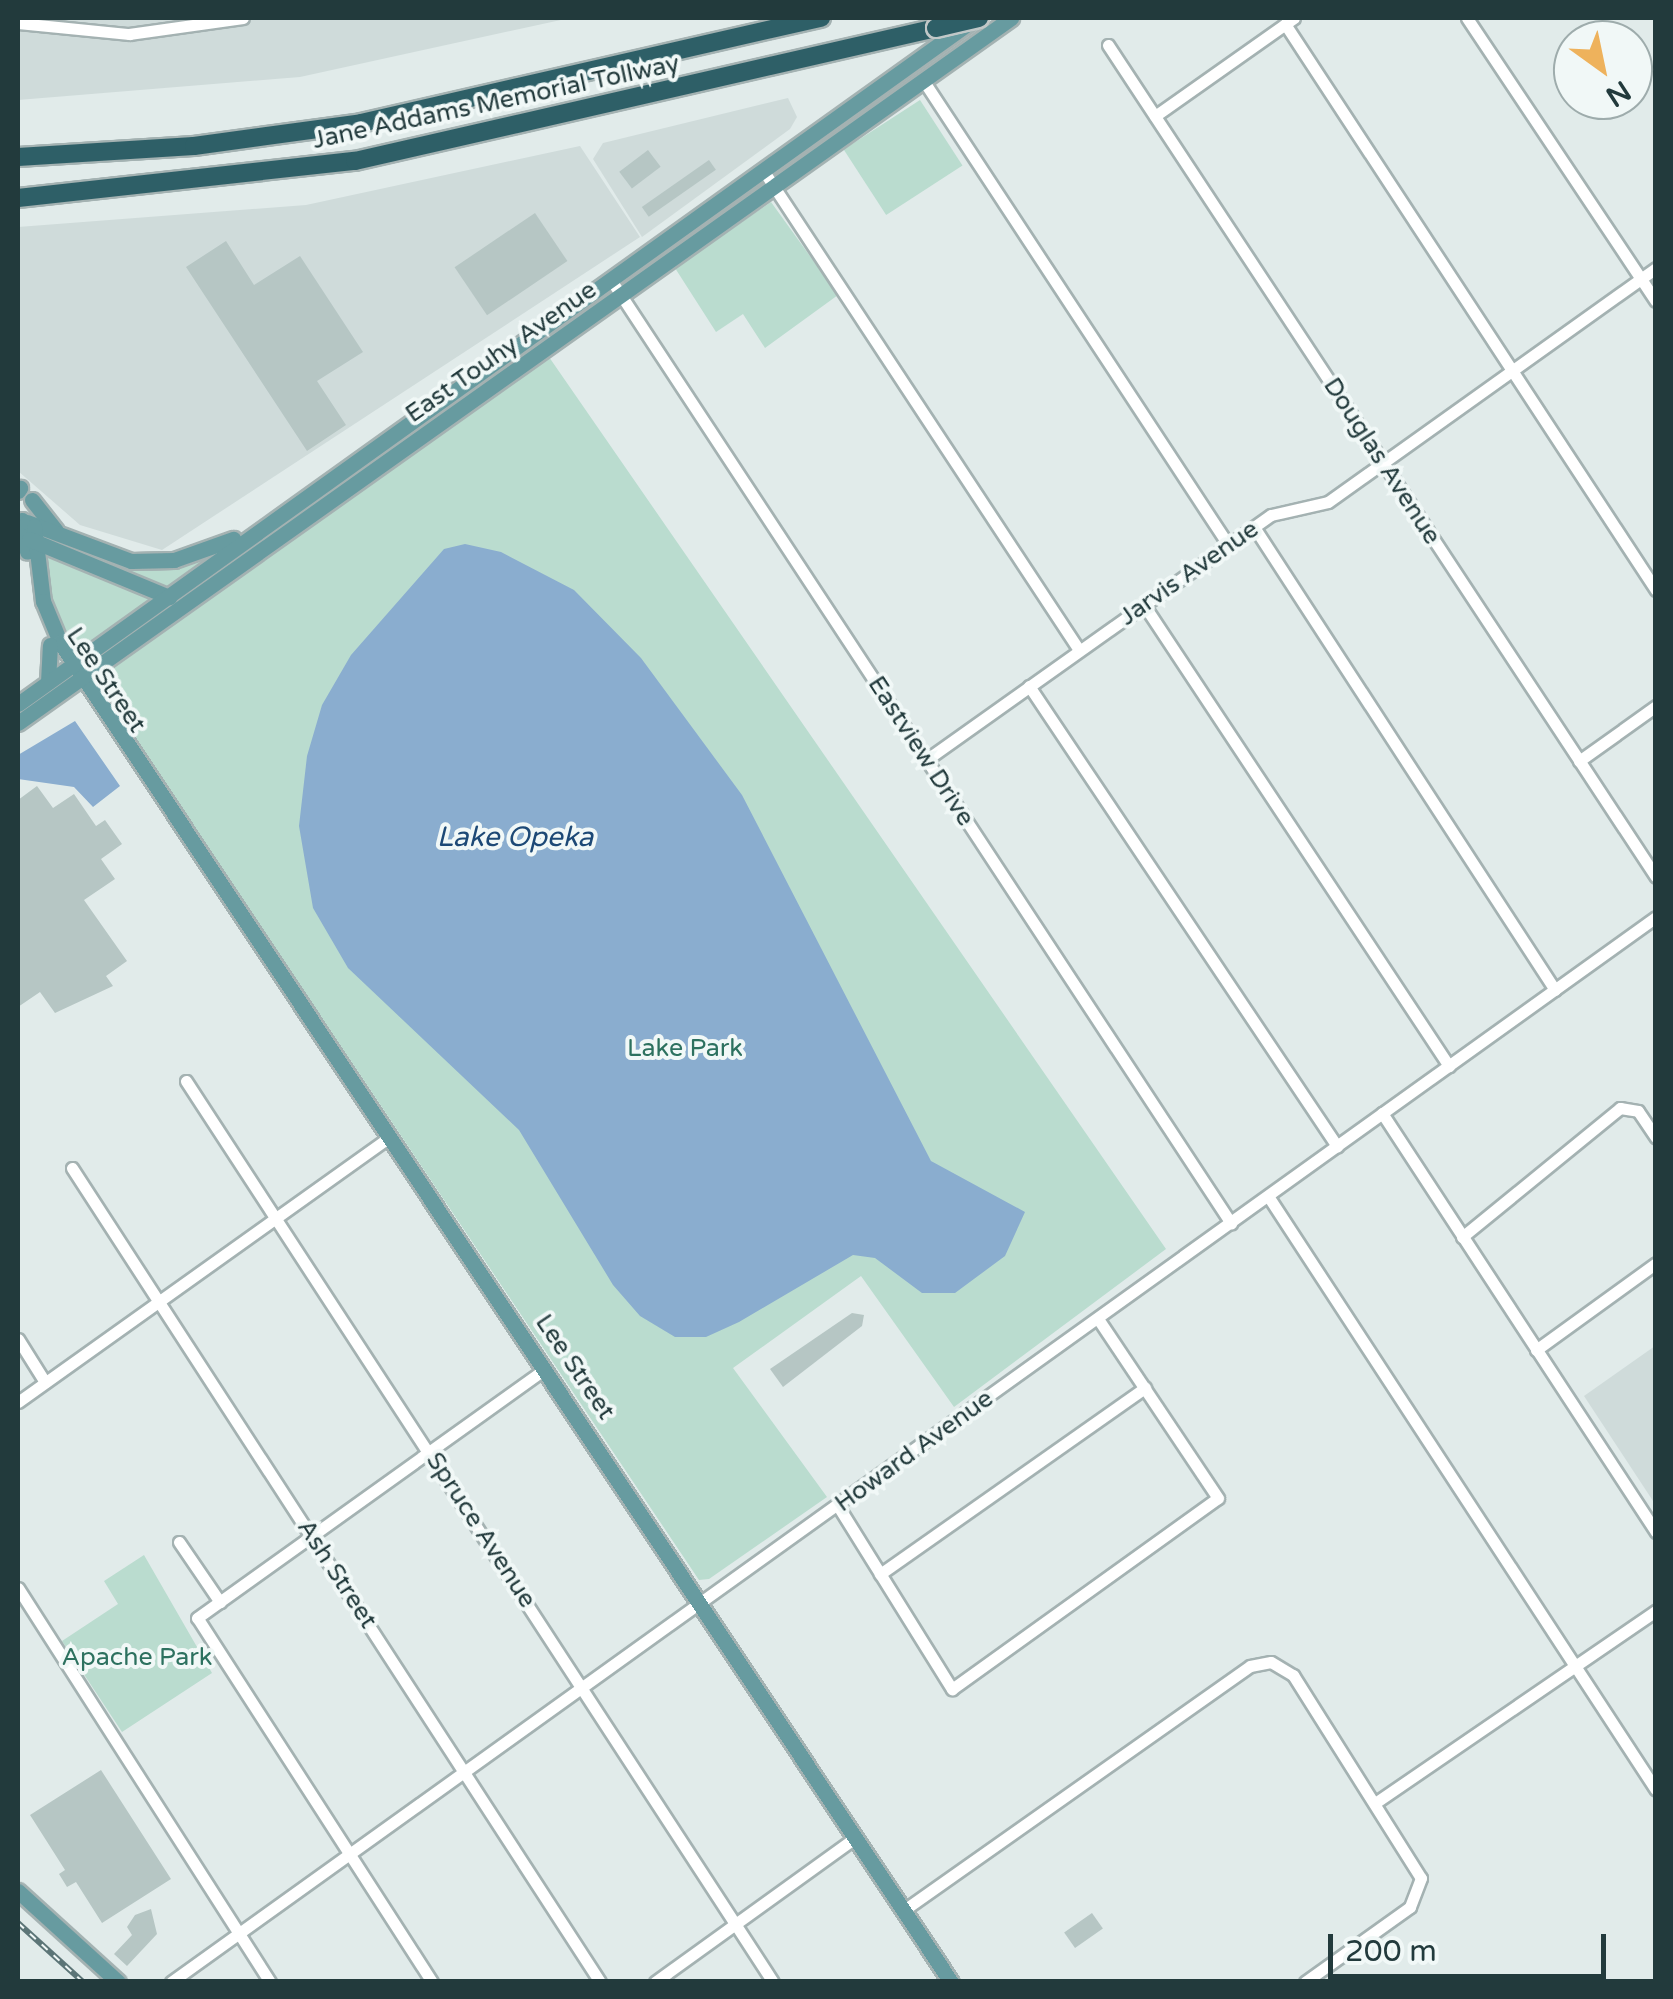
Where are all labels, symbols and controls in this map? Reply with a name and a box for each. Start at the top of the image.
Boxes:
north arrow [1553,20,1653,120]
street label: Jane Addams Memorial Tollway [310,48,682,156]
text: N [1600,73,1637,114]
street label: East Touhy Avenue [400,275,602,429]
street label: Douglas Avenue [1317,372,1447,550]
street label: Jarvis Avenue [1114,514,1264,632]
street label: Lee Street [60,622,152,738]
street label: Eastview Drive [861,670,981,832]
water label: Lake Opeka [437,820,593,854]
park label: Lake Park [627,1033,743,1063]
street label: Lee Street [529,1309,621,1425]
street label: Howard Avenue [829,1384,999,1518]
street label: Spruce Avenue [420,1447,542,1613]
street label: Ash Street [291,1514,383,1634]
park label: Apache Park [62,1642,212,1672]
scale bar [1333,1914,1610,1976]
text: 200 m [1345,1933,1437,1970]

